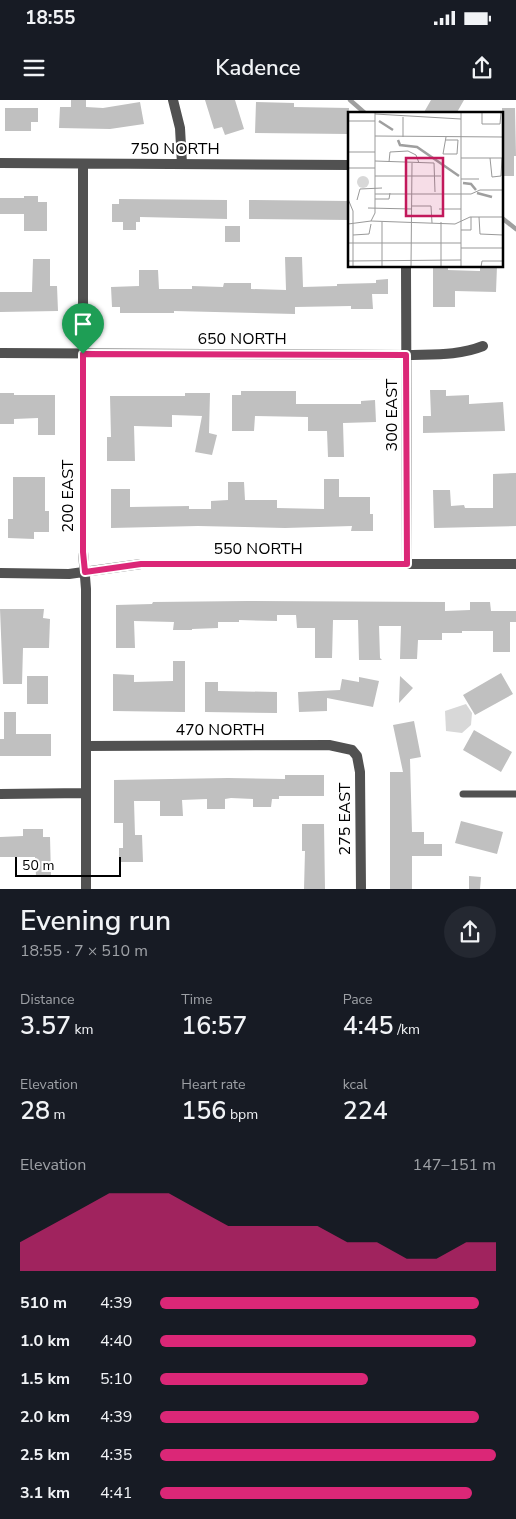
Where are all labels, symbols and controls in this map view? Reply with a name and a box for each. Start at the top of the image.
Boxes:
text: 18:55 [25,5,75,31]
text: Kadence [215,53,301,83]
icon: menu [20,54,48,82]
icon: share [468,54,496,82]
inset map [348,112,504,268]
street label: 750 NORTH [130,138,220,160]
pin [62,303,104,354]
icon: arrive [69,310,97,338]
street label: 650 NORTH [197,328,287,350]
street label: 300 EAST [381,378,403,451]
street label: 200 EAST [57,459,79,532]
street label: 550 NORTH [213,538,303,560]
street label: 470 NORTH [175,719,265,741]
street label: 275 EAST [334,782,356,855]
scale bar [15,854,121,877]
text: 50 m [22,856,54,875]
text: Evening run [20,902,171,940]
button: share [444,906,496,958]
text: 18:55 · 7 × 510 m [20,940,148,962]
text: Distance [20,990,74,1009]
text: Time [181,990,212,1009]
text: Pace [343,990,372,1009]
text: 3.57 [20,1009,71,1043]
text: 16:57 [181,1009,247,1043]
text: 4:45 [343,1009,394,1043]
text: km [71,1020,94,1039]
text: /km [394,1020,420,1039]
text: Elevation [20,1075,78,1094]
text: Heart rate [181,1075,245,1094]
text: kcal [343,1075,367,1094]
text: 28 [20,1094,50,1128]
text: 156 [181,1094,226,1128]
text: 224 [343,1094,388,1128]
text: m [50,1105,66,1124]
text: bpm [226,1105,258,1124]
text: Elevation [20,1154,86,1176]
text: 147–151 m [413,1154,496,1176]
text: 510 m [20,1292,67,1314]
text: 4:39 [100,1292,132,1314]
text: 1.0 km [20,1330,70,1352]
text: 4:40 [100,1330,132,1352]
text: 1.5 km [20,1368,70,1390]
text: 5:10 [100,1368,132,1390]
text: 2.0 km [20,1406,70,1428]
text: 4:39 [100,1406,132,1428]
text: 2.5 km [20,1444,70,1466]
text: 4:35 [100,1444,132,1466]
text: 3.1 km [20,1482,70,1504]
text: 4:41 [100,1482,132,1504]

